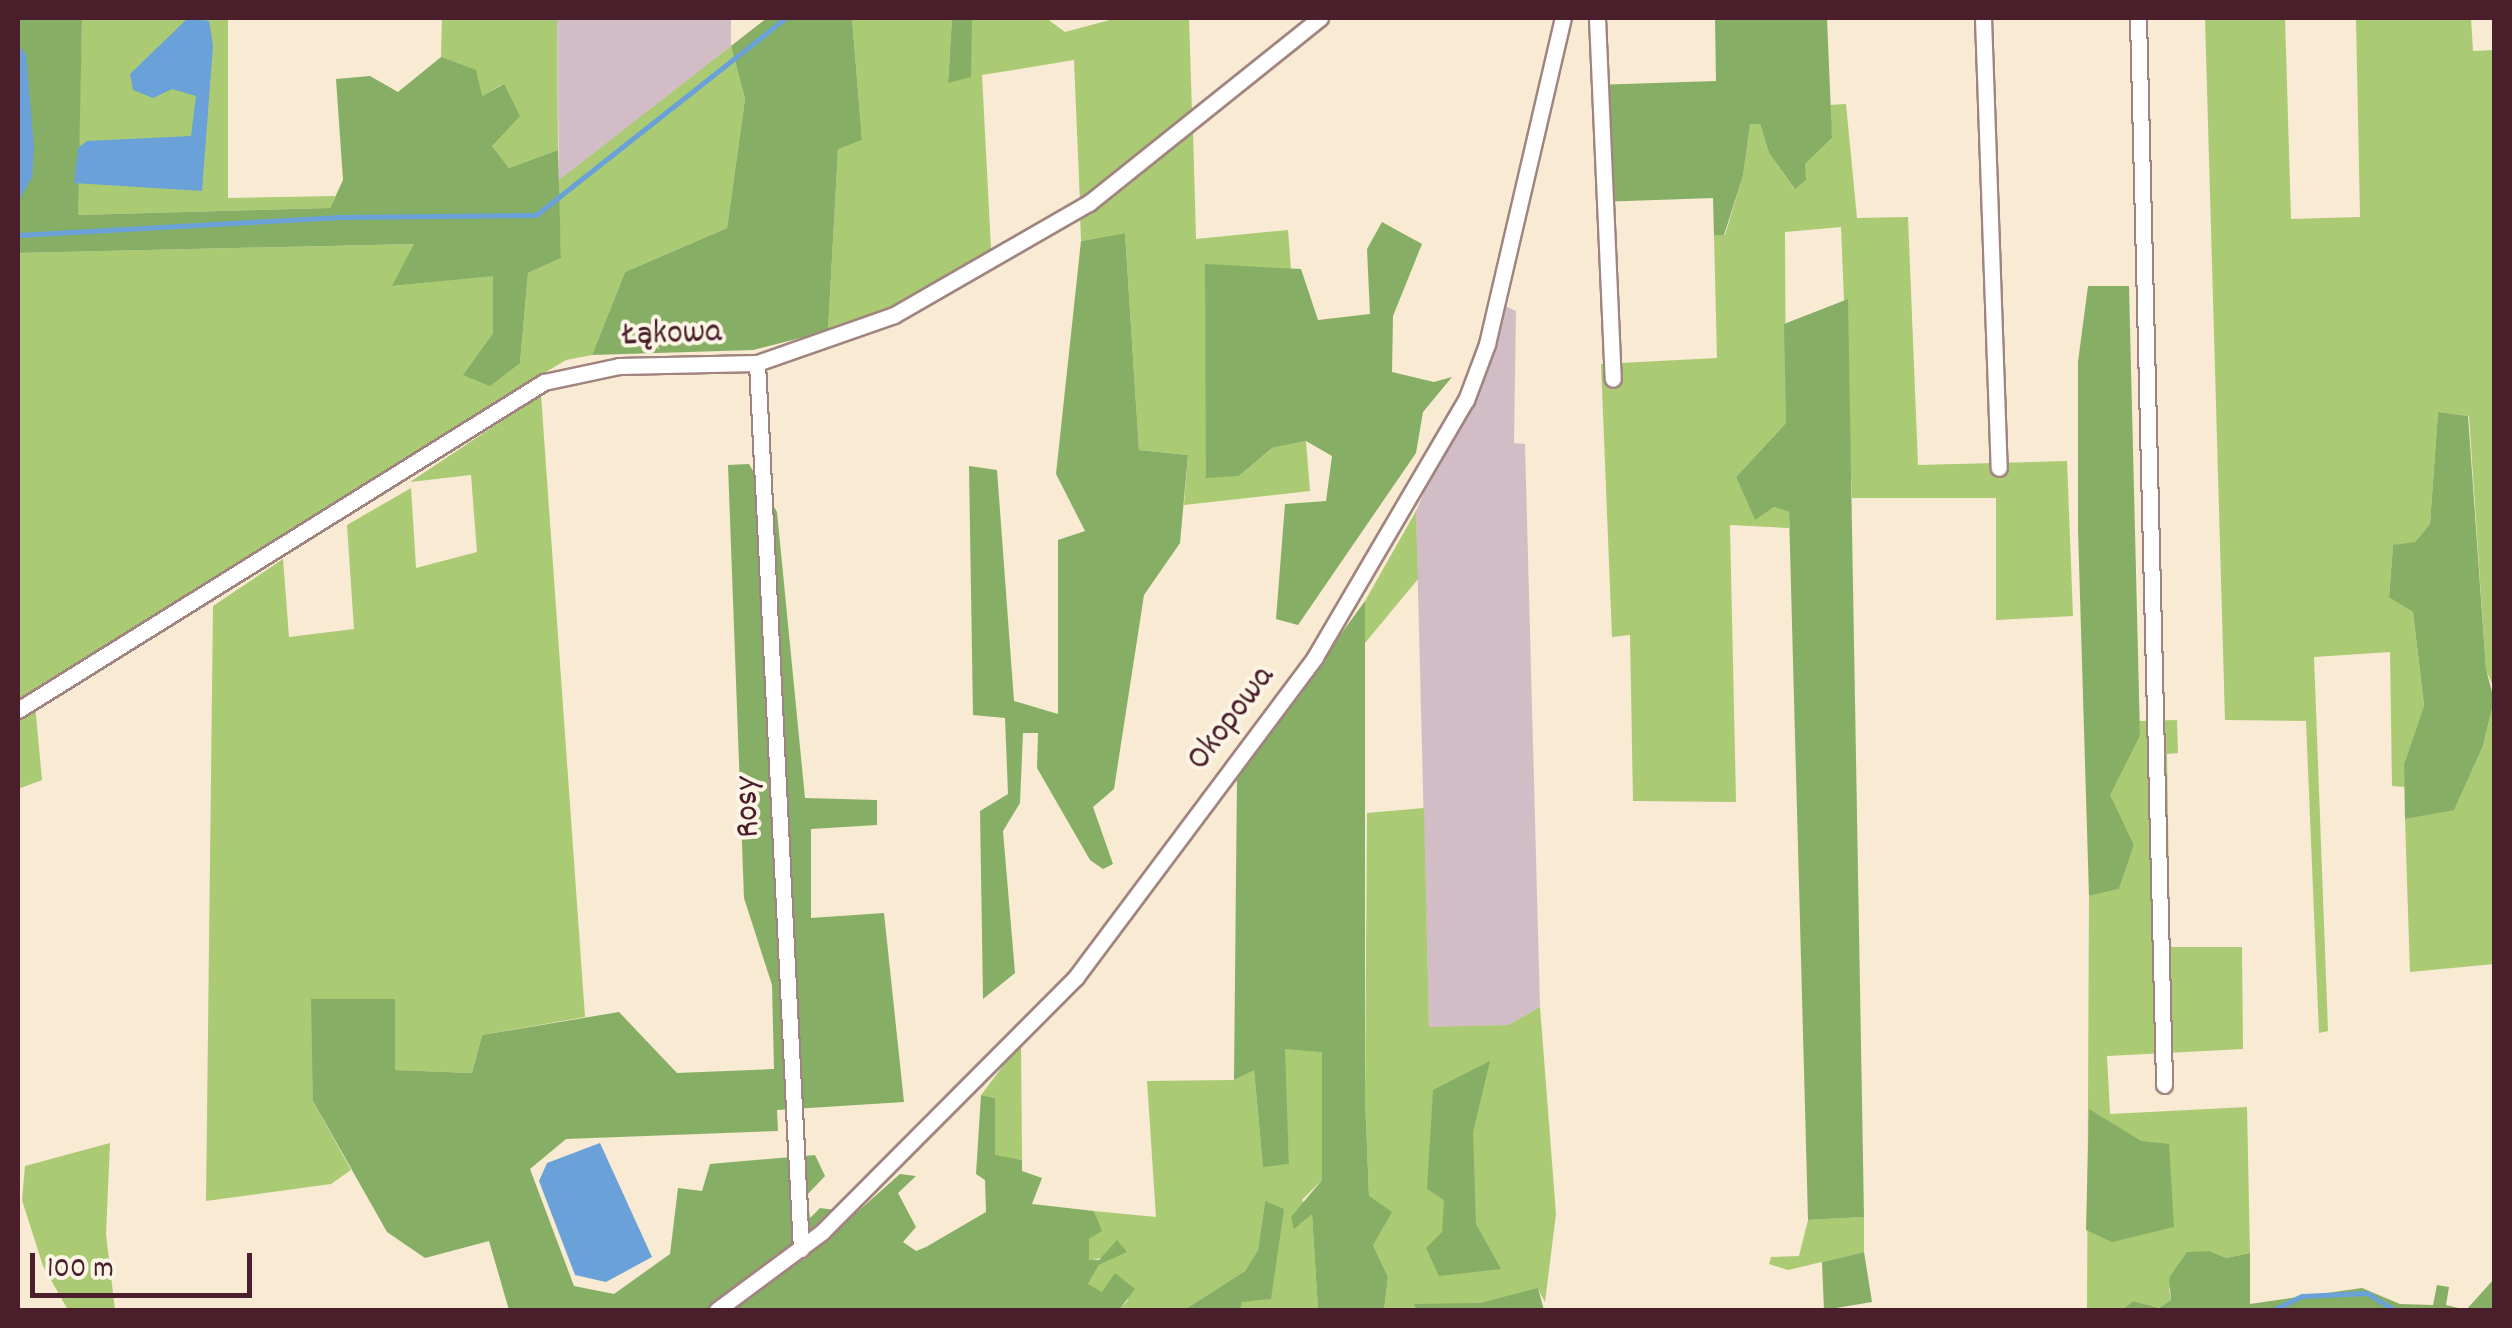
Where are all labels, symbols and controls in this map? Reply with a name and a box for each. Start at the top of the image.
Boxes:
street label: Łąkowa [622,312,722,358]
street label: Okopowa [1179,658,1285,780]
street label: Rosy [727,776,771,838]
scale bar [35,1233,258,1295]
text: 100 m [47,1249,114,1292]

